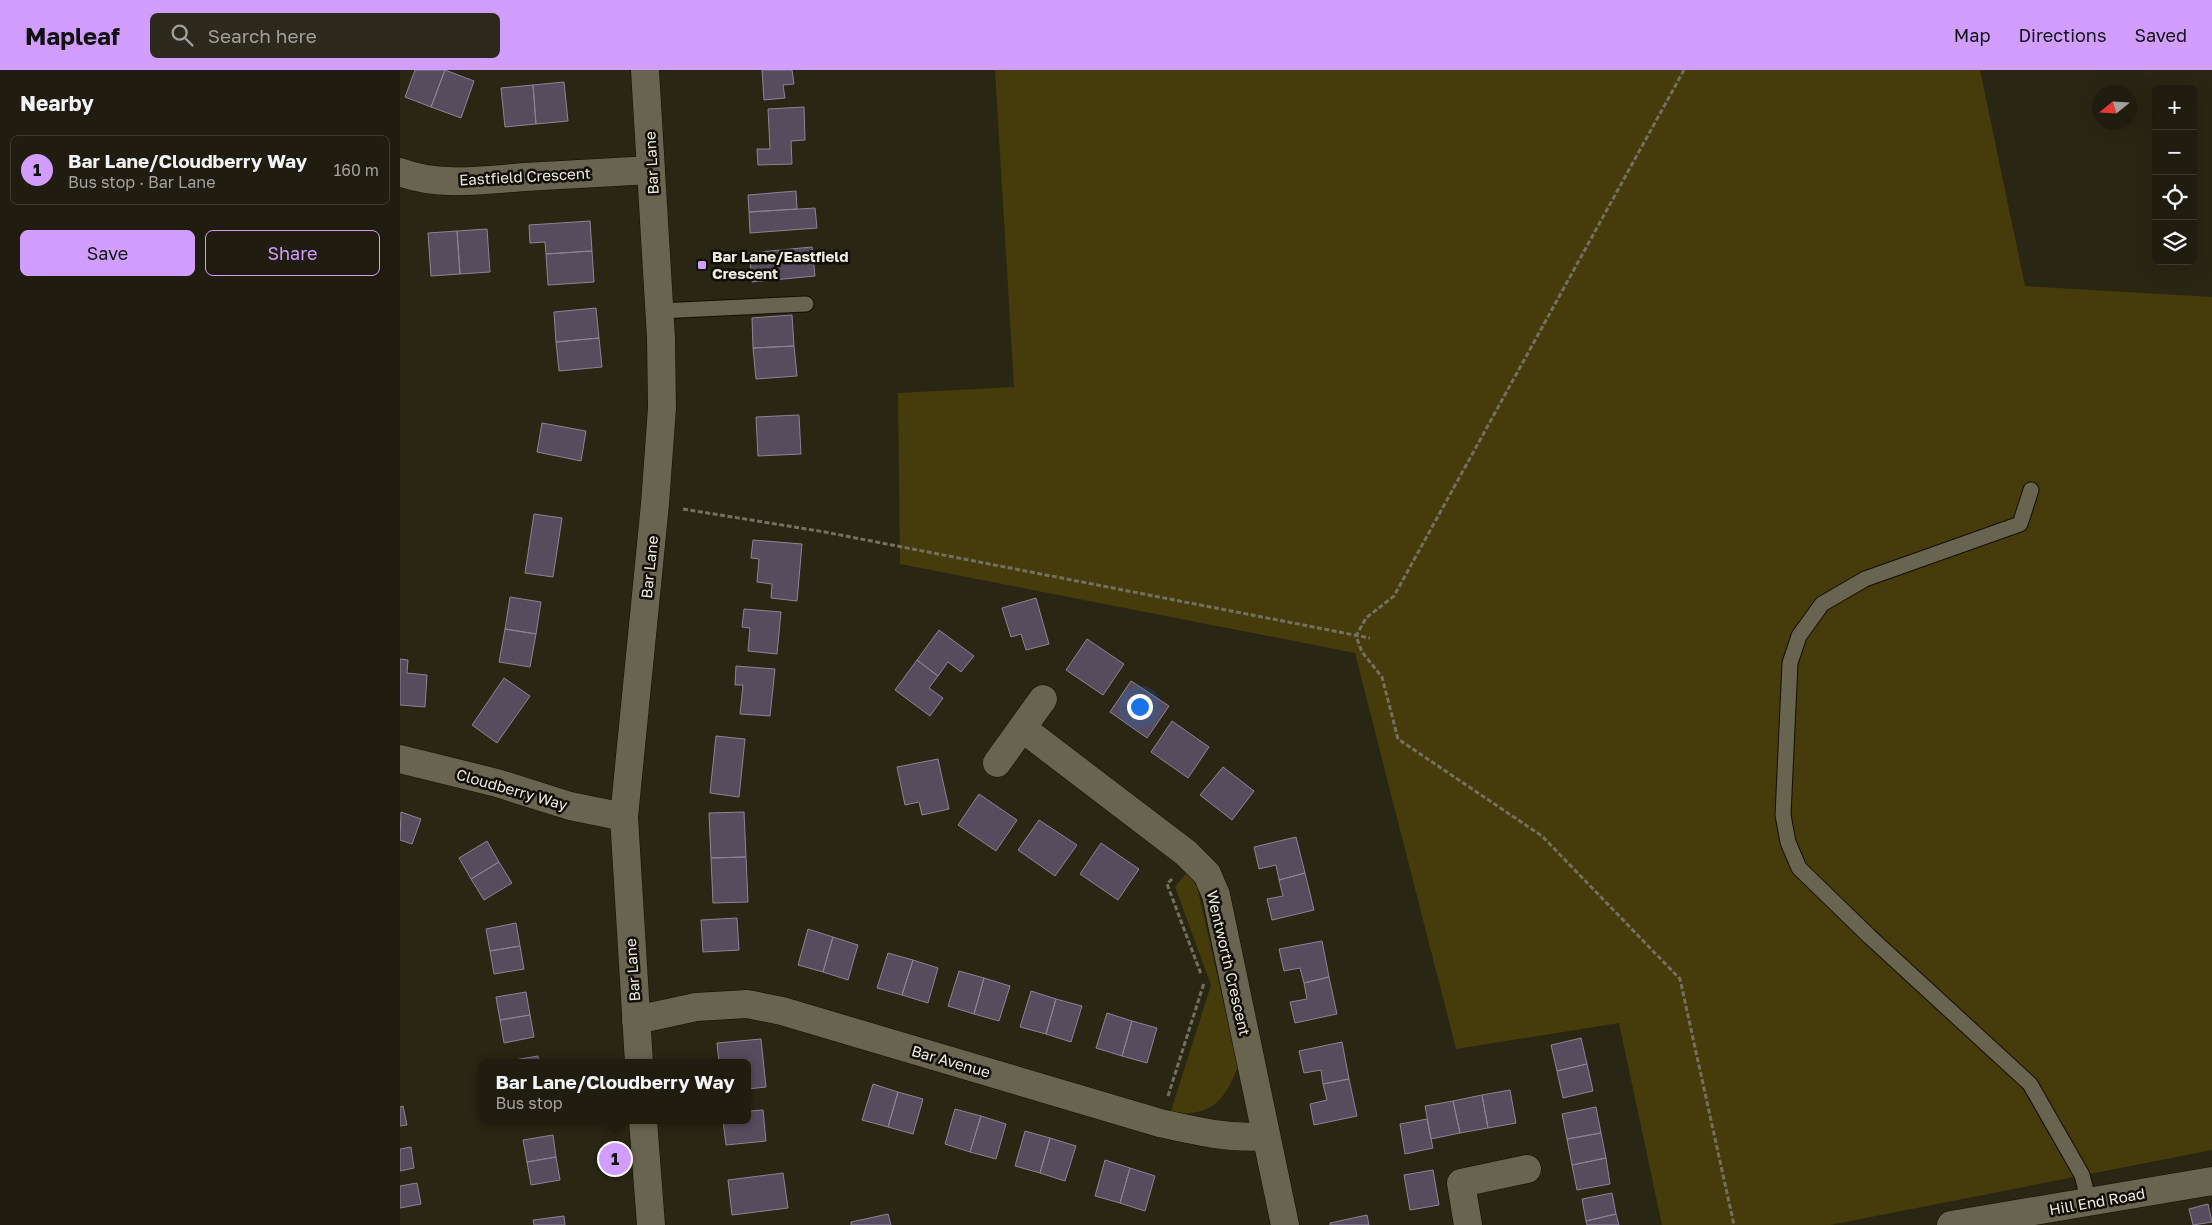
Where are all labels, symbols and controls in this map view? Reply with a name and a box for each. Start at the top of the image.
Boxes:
search box [150,13,500,58]
text: Mapleaf [25,21,120,50]
icon: search [168,21,196,49]
text: Search here [208,24,317,47]
text: Map [1954,24,1990,46]
text: Directions [2018,24,2106,46]
text: Saved [2134,24,2187,46]
north arrow [2092,85,2137,130]
map controls [2152,85,2197,265]
button: + [2152,85,2197,130]
text: Nearby [20,90,94,116]
button: − [2152,130,2197,175]
street label: Bar Lane [640,131,662,195]
text: Bar Lane/Cloudberry Way [68,149,307,172]
text: 1 [33,160,41,180]
text: 160 m [333,160,379,180]
street label: Eastfield Crescent [459,164,591,188]
text: Bus stop · Bar Lane [68,172,215,192]
button: locate [2152,175,2197,220]
button: layers [2152,220,2197,265]
button: Save [20,230,195,276]
button: Share [205,230,380,276]
place label: Bar Lane/Eastfield Crescent [712,247,848,282]
marker: Bar Lane/Eastfield Crescent [696,259,708,271]
street label: Bar Lane [637,534,661,599]
your location [1127,694,1153,720]
street label: Cloudberry Way [454,765,570,814]
street label: Wentworth Crescent [1204,889,1254,1037]
street label: Bar Lane [621,938,643,1002]
street label: Bar Avenue [910,1041,993,1081]
popup [479,1059,751,1124]
text: Bar Lane/Cloudberry Way [495,1070,735,1093]
text: Bus stop [495,1093,563,1113]
pin: 1 [599,1140,631,1178]
street label: Hill End Road [2048,1184,2146,1218]

